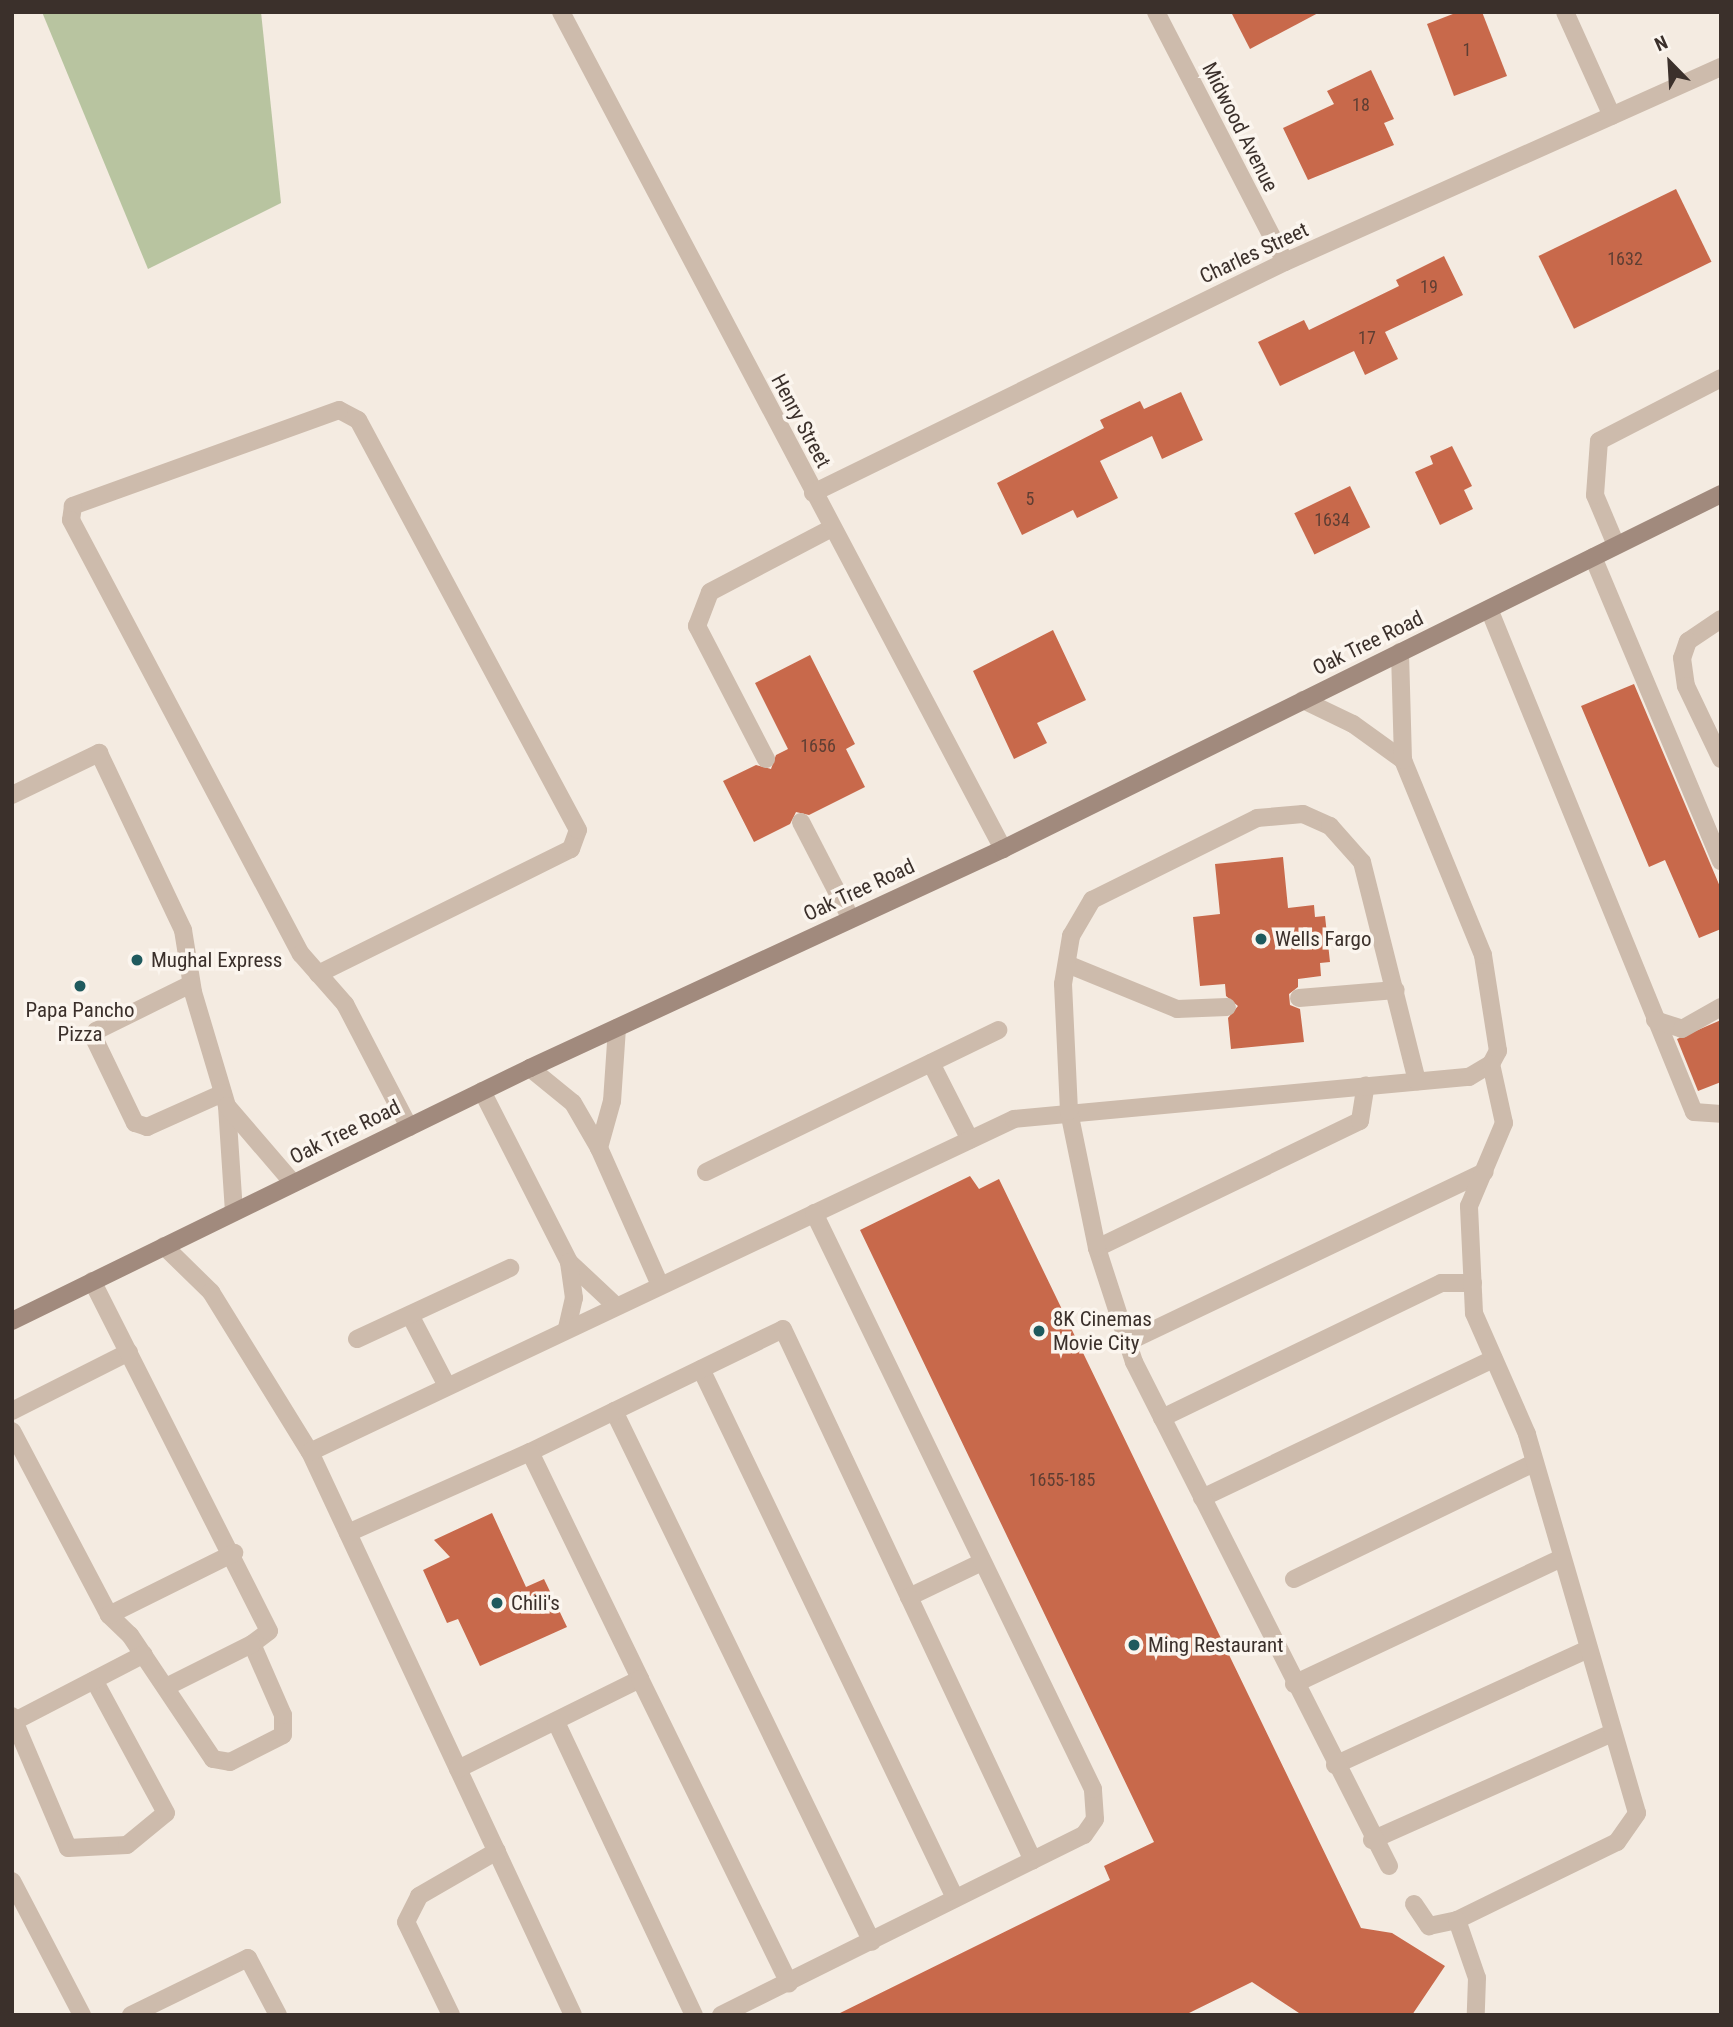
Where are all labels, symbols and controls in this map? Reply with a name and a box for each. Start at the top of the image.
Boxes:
north arrow [1635,28,1705,98]
text: N [1651,30,1671,56]
house number: 1 [1463,39,1471,61]
street label: Midwood Avenue [1197,58,1283,196]
house number: 18 [1352,94,1370,116]
street label: Charles Street [1196,217,1312,289]
house number: 1632 [1607,248,1643,270]
house number: 19 [1420,276,1438,298]
house number: 17 [1358,327,1376,349]
street label: Henry Street [766,370,836,472]
house number: 5 [1026,488,1034,510]
house number: 1634 [1314,509,1350,531]
street label: Oak Tree Road [1309,605,1427,681]
house number: 1656 [800,735,836,757]
street label: Oak Tree Road [799,853,919,927]
place label: Wells Fargo [1275,926,1371,952]
marker: Wells Fargo [1253,931,1269,947]
place label: Mughal Express [151,947,282,973]
marker: Mughal Express [129,952,145,968]
marker: Papa Pancho Pizza [72,978,88,994]
place label: Papa Pancho Pizza [26,997,134,1047]
street label: Oak Tree Road [286,1094,404,1170]
place label: 8K Cinemas Movie City [1053,1306,1152,1356]
marker: 8K Cinemas Movie City [1031,1323,1047,1339]
house number: 1655-185 [1029,1469,1095,1491]
place label: Chili's [511,1590,560,1616]
marker: Chili's [489,1595,505,1611]
place label: Ming Restaurant [1148,1632,1283,1658]
marker: Ming Restaurant [1126,1637,1142,1653]

